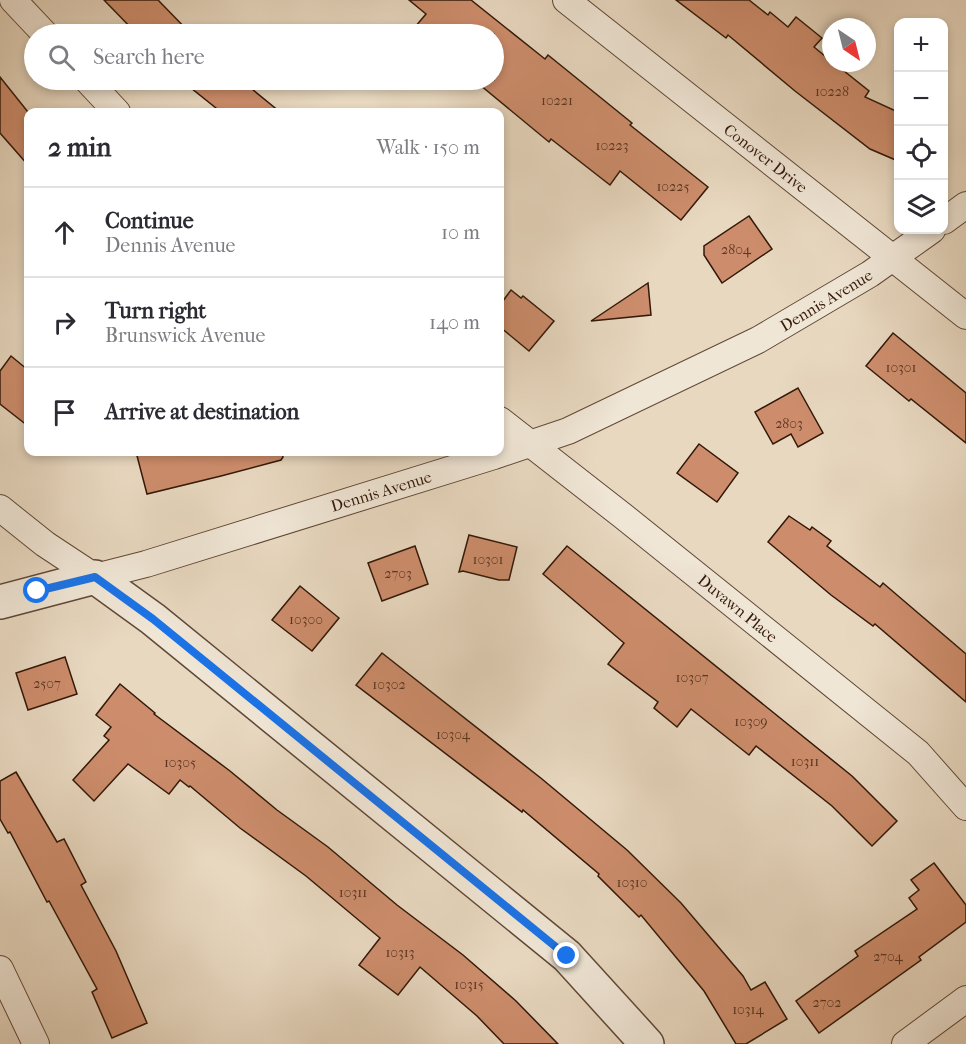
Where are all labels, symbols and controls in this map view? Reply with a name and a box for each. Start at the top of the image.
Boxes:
north arrow [822,18,876,72]
map controls [894,18,948,234]
button: + [894,18,948,72]
search box [24,24,504,90]
icon: search [45,41,78,74]
text: Search here [93,44,205,70]
button: − [894,72,948,126]
house number: 10228 [815,83,849,100]
house number: 10221 [541,92,573,109]
street label: Conover Drive [720,120,811,197]
button: locate [894,126,948,180]
text: 2 min [48,132,111,163]
text: Walk · 150 m [376,136,480,159]
house number: 10223 [596,137,628,154]
house number: 10225 [656,178,690,195]
button: layers [894,180,948,234]
text: Continue [105,208,194,234]
icon: ahead [48,216,81,249]
text: 10 m [441,221,480,244]
text: Dennis Avenue [105,234,236,257]
house number: 2804 [721,241,752,258]
street label: Dennis Avenue [777,265,876,335]
text: Turn right [105,298,206,324]
icon: right [48,306,81,339]
text: 140 m [429,311,480,334]
text: Brunswick Avenue [105,324,265,347]
house number: 10301 [885,359,917,376]
icon: arrive [48,396,81,429]
text: Arrive at destination [105,399,299,425]
house number: 2803 [775,415,803,432]
street label: Dennis Avenue [328,467,434,516]
house number: 10301 [472,551,504,568]
house number: 2703 [384,565,412,582]
street label: Duvawn Place [694,570,781,646]
route start [23,577,49,603]
house number: 10300 [289,611,323,628]
house number: 10307 [676,669,709,686]
house number: 2507 [33,675,61,692]
house number: 10302 [372,676,406,693]
house number: 10309 [734,713,768,730]
house number: 10304 [436,726,471,743]
house number: 10311 [791,753,819,770]
house number: 10305 [164,754,196,771]
house number: 10310 [616,874,648,891]
house number: 10311 [339,884,367,901]
route end [553,942,579,968]
house number: 10313 [385,944,415,961]
house number: 2704 [873,948,904,965]
house number: 10315 [454,976,484,993]
house number: 2702 [813,994,841,1011]
house number: 10314 [732,1001,765,1018]

